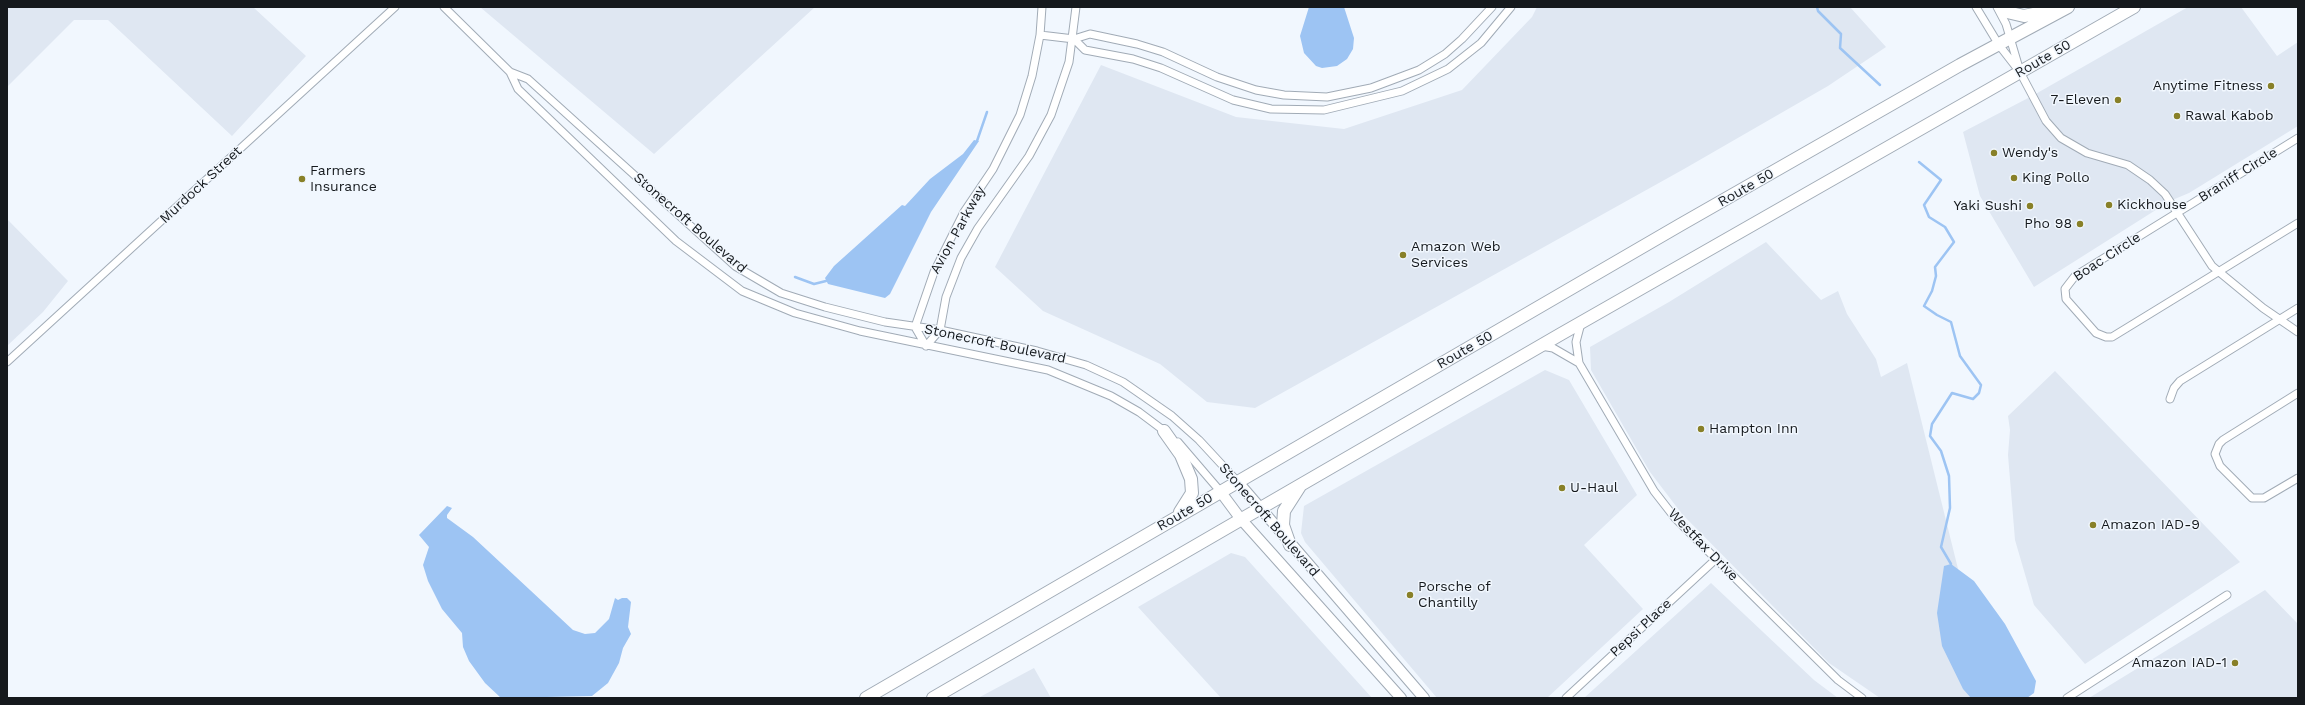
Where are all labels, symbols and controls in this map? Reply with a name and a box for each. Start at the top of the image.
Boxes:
street label: Route 50 [2012,36,2074,82]
place label: Anytime Fitness [2153,78,2263,94]
marker: Anytime Fitness [2266,81,2276,91]
place label: 7-Eleven [2051,92,2110,108]
marker: 7-Eleven [2113,95,2123,105]
place label: Rawal Kabob [2185,108,2273,124]
marker: Rawal Kabob [2172,111,2182,121]
street label: Murdock Street [157,143,245,227]
street label: Braniff Circle [2195,144,2281,206]
place label: Wendy's [2002,145,2058,161]
marker: Wendy's [1989,148,1999,158]
place label: Farmers Insurance [310,163,377,196]
street label: Route 50 [1715,165,1777,211]
street label: Stonecroft Boulevard [630,169,750,277]
place label: King Pollo [2022,170,2090,186]
marker: King Pollo [2009,173,2019,183]
marker: Farmers Insurance [297,174,307,184]
street label: Avion Parkway [927,183,989,277]
place label: Kickhouse [2117,197,2187,213]
place label: Yaki Sushi [1954,198,2022,214]
marker: Kickhouse [2104,200,2114,210]
marker: Yaki Sushi [2025,201,2035,211]
place label: Pho 98 [2024,216,2072,232]
marker: Pho 98 [2075,219,2085,229]
street label: Boac Circle [2070,229,2144,285]
place label: Amazon Web Services [1411,239,1501,272]
marker: Amazon Web Services [1398,250,1408,260]
street label: Stonecroft Boulevard [923,321,1067,367]
street label: Route 50 [1434,327,1496,373]
place label: Hampton Inn [1709,421,1798,437]
marker: Hampton Inn [1696,424,1706,434]
street label: Stonecroft Boulevard [1215,460,1323,580]
place label: U-Haul [1570,480,1618,496]
marker: U-Haul [1557,483,1567,493]
street label: Route 50 [1154,489,1216,535]
street label: Westfax Drive [1664,505,1742,585]
place label: Amazon IAD-9 [2101,517,2200,533]
marker: Amazon IAD-9 [2088,520,2098,530]
place label: Porsche of Chantilly [1418,579,1491,612]
marker: Porsche of Chantilly [1405,590,1415,600]
street label: Pepsi Place [1607,595,1675,661]
place label: Amazon IAD-1 [2132,655,2227,671]
marker: Amazon IAD-1 [2230,658,2240,668]

